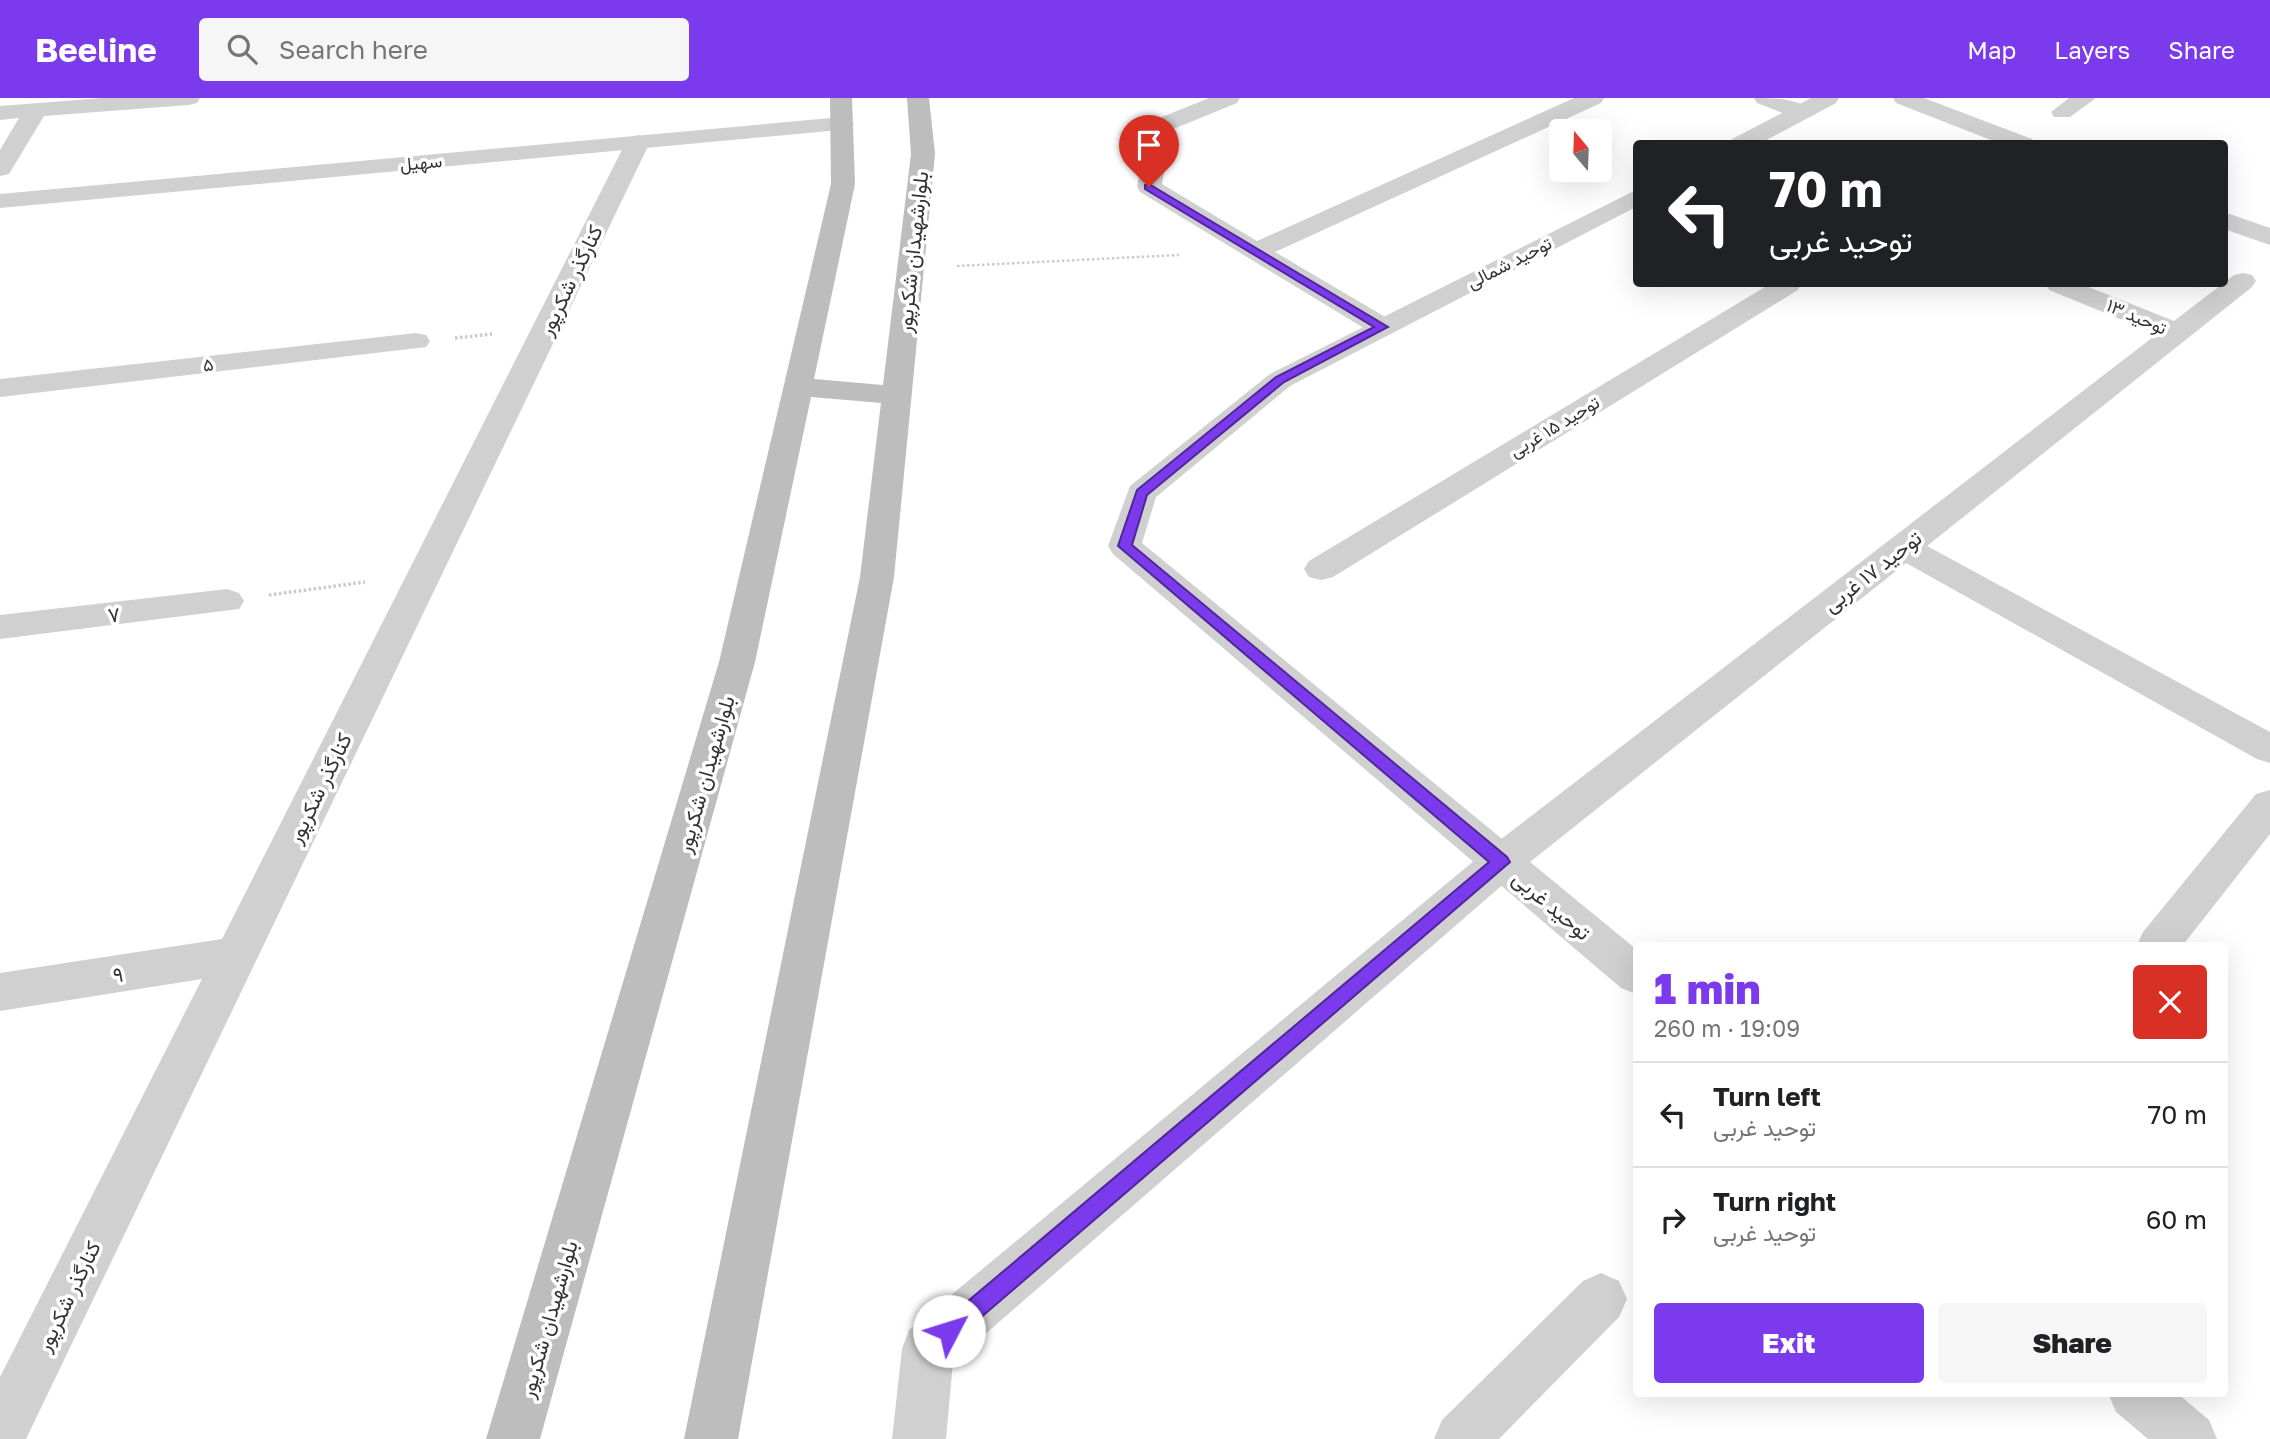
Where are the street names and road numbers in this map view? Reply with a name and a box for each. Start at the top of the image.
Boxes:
street label: سهیل [399,149,443,176]
street label: بلوارشهیدان شکرپور [890,170,935,335]
street label: کنارگذر شکرپور [532,221,610,341]
street label: توحید شمالی [1463,231,1556,294]
street label: توحید ۱۳ [2103,294,2170,339]
street label: ۵ [202,353,214,375]
street label: توحید ۱۵ غربی [1505,391,1603,462]
street label: توحید ۱۷ غربی [1818,524,1927,618]
street label: ۷ [106,600,122,628]
street label: بلوارشهیدان شکرپور [670,692,742,857]
street label: کنارگذر شکرپور [281,729,359,849]
street label: توحید غربی [1507,865,1596,946]
street label: ۹ [111,960,125,988]
street label: کنارگذر شکرپور [30,1237,108,1357]
street label: بلوارشهیدان شکرپور [513,1237,585,1402]

